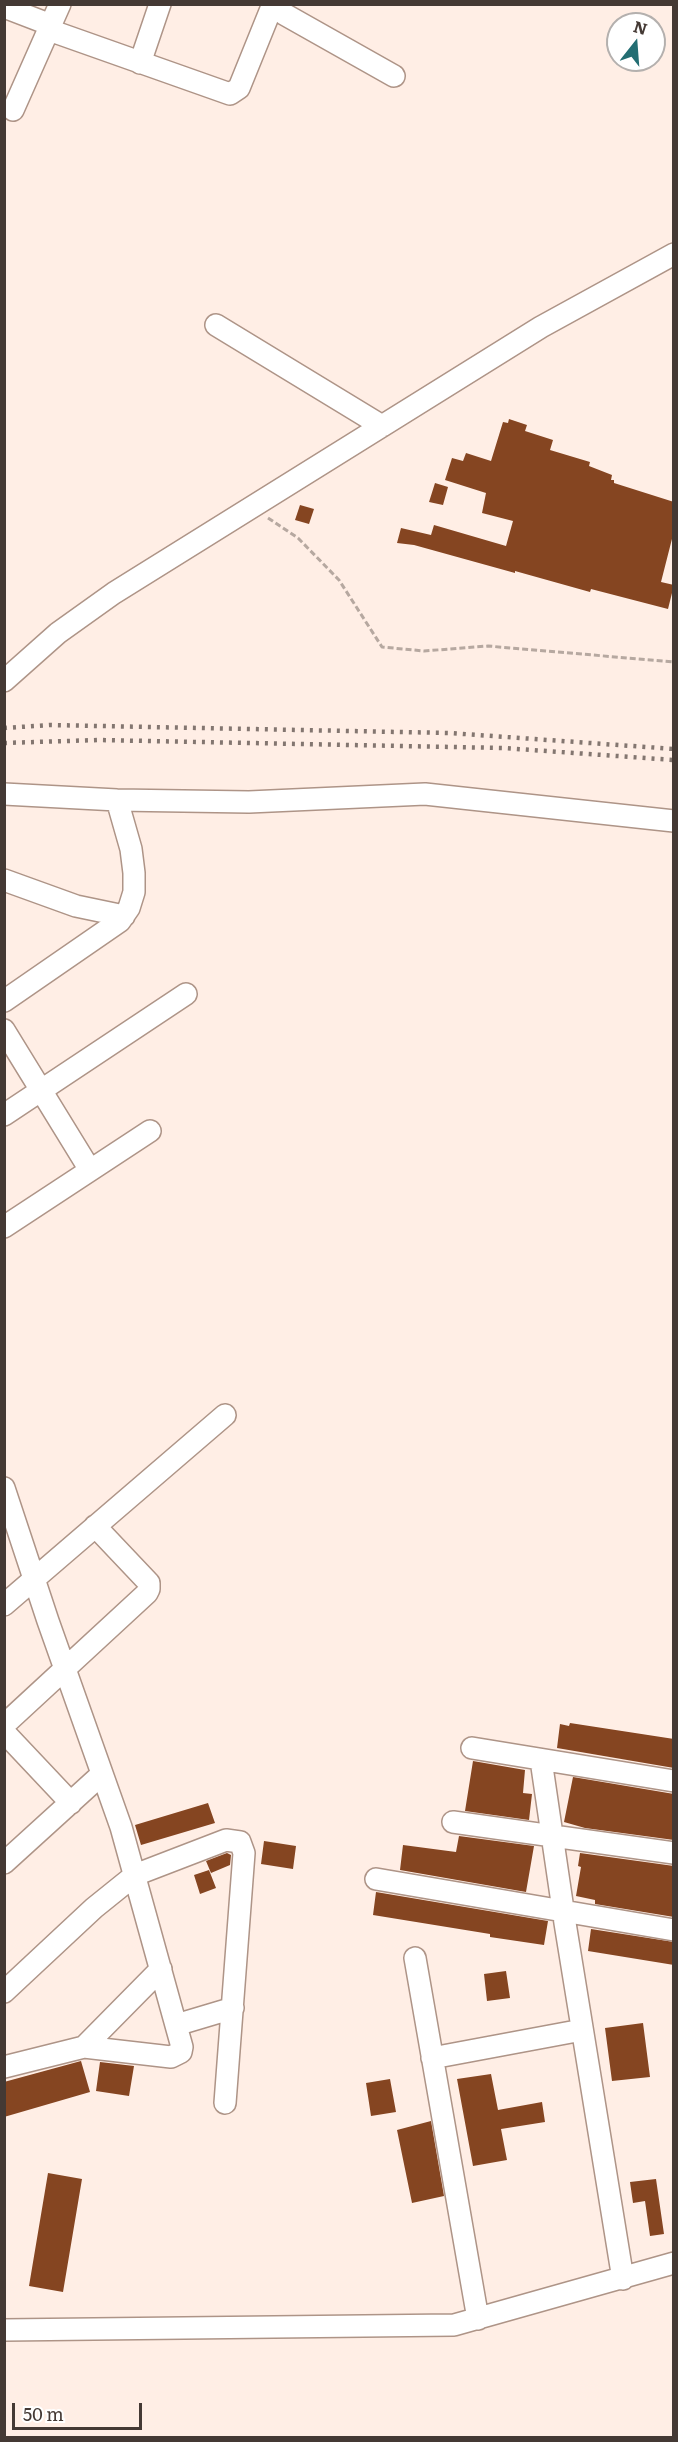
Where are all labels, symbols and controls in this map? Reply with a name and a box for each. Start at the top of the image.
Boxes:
north arrow [606,12,666,72]
text: N [631,13,651,40]
scale bar [15,2391,146,2429]
text: 50 m [23,2400,64,2427]

